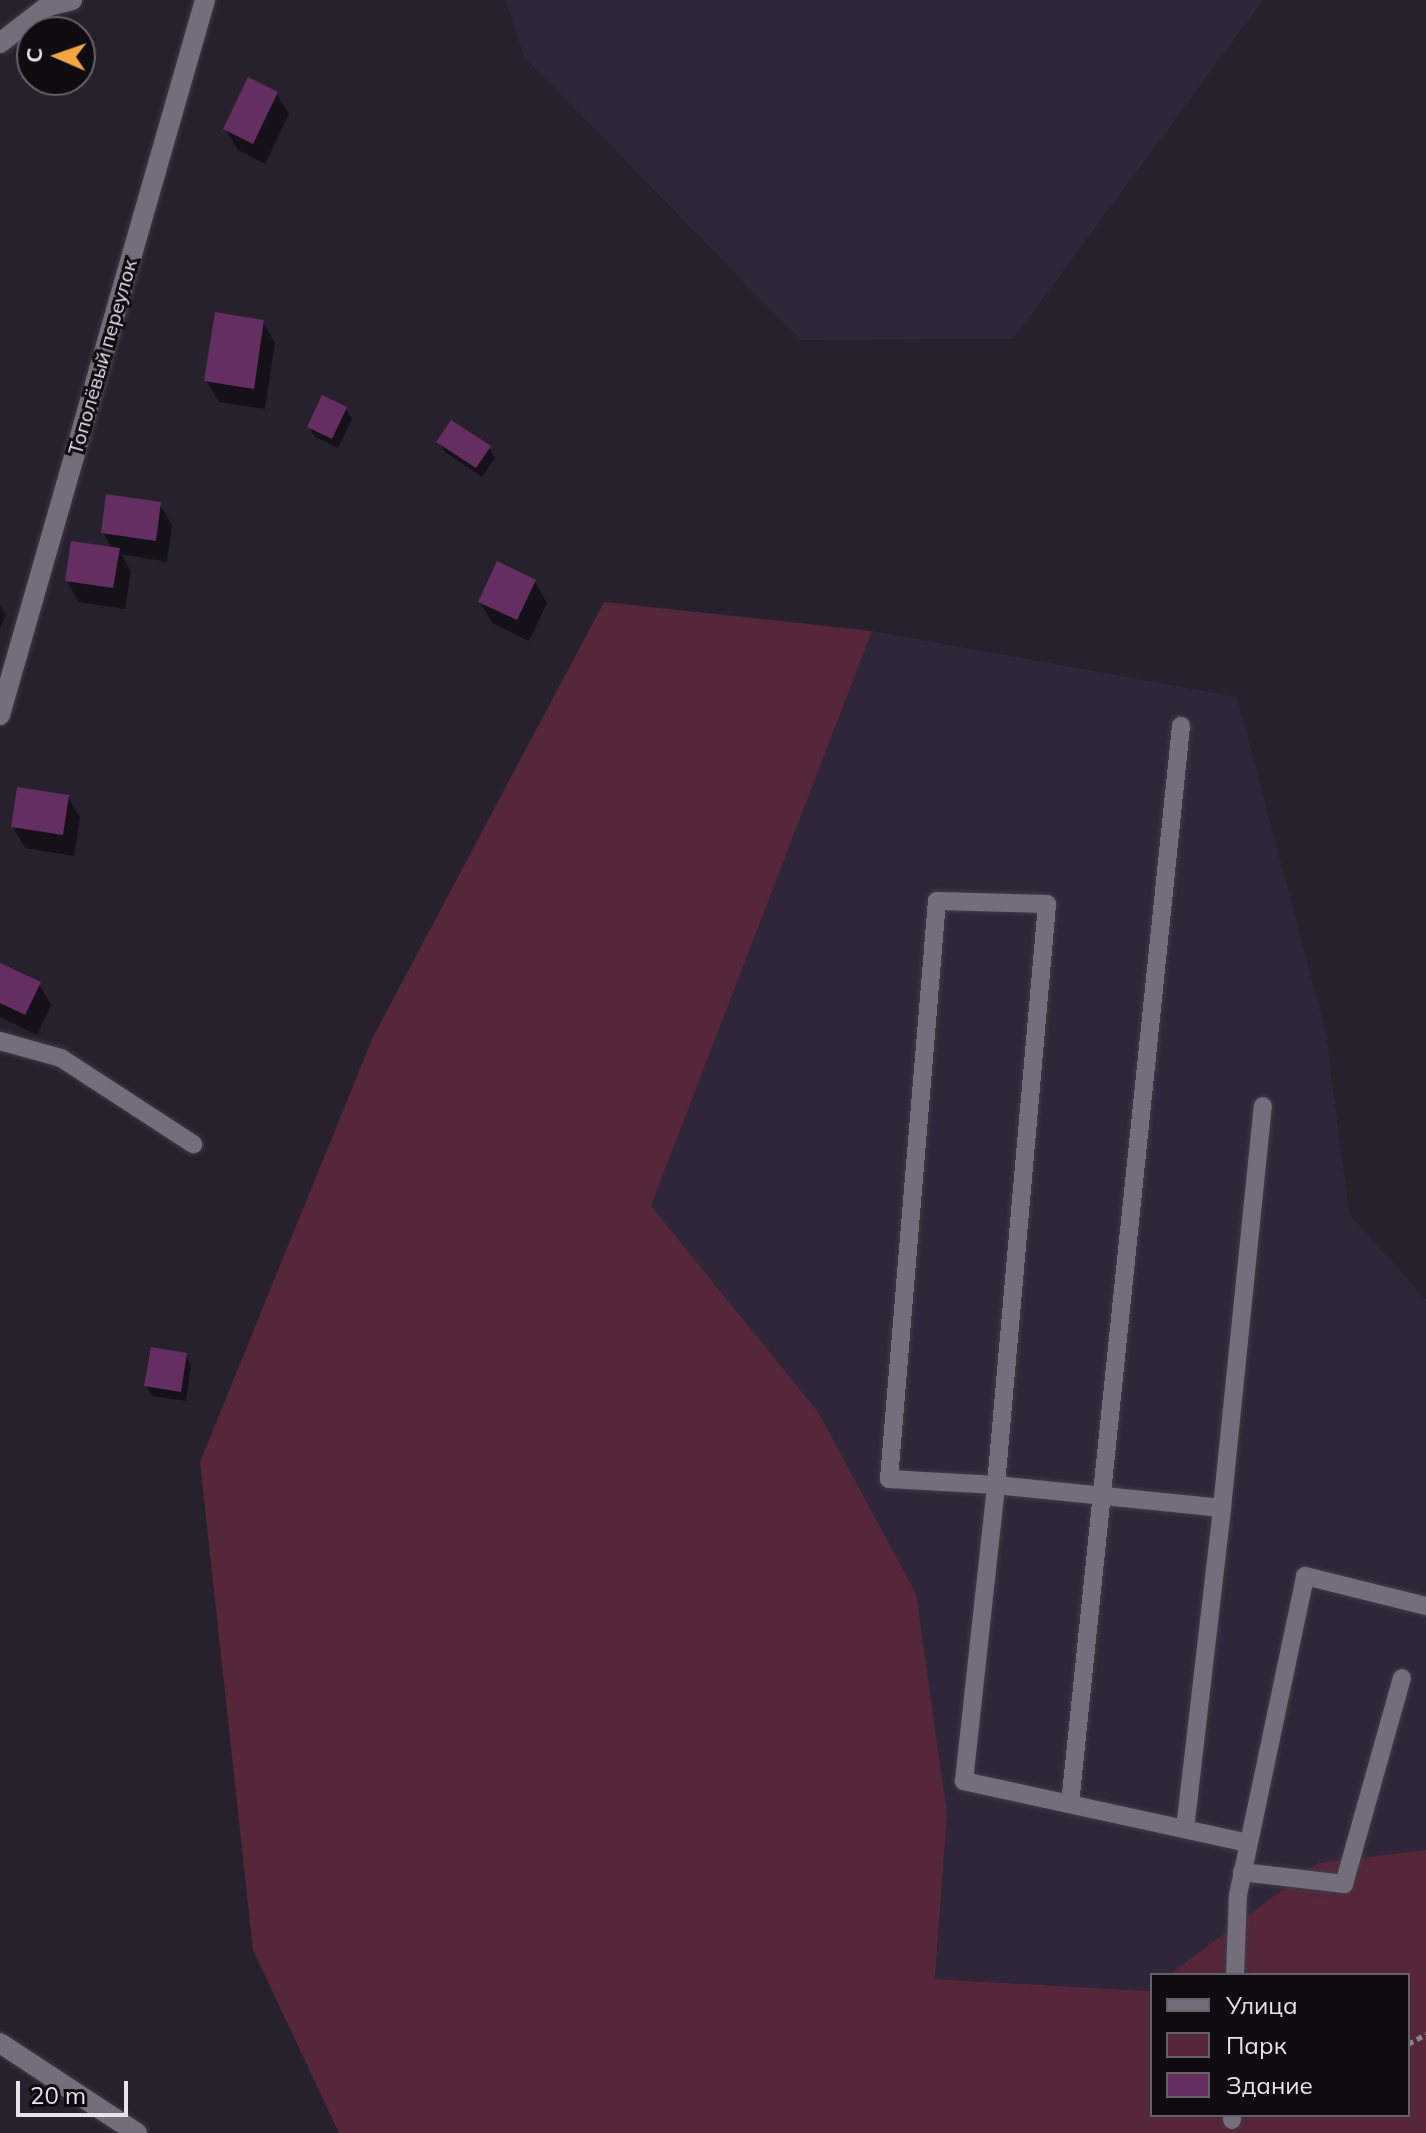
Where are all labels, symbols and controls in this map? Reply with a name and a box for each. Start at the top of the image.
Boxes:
north arrow [16,16,96,96]
text: С [20,47,48,63]
street label: Тополёвый переулок [63,257,141,457]
legend [1150,1973,1410,2117]
text: Улица [1226,1990,1298,2020]
text: Парк [1226,2030,1287,2060]
scale bar [20,2065,132,2115]
text: Здание [1226,2070,1313,2100]
text: 20 m [30,2080,86,2110]

